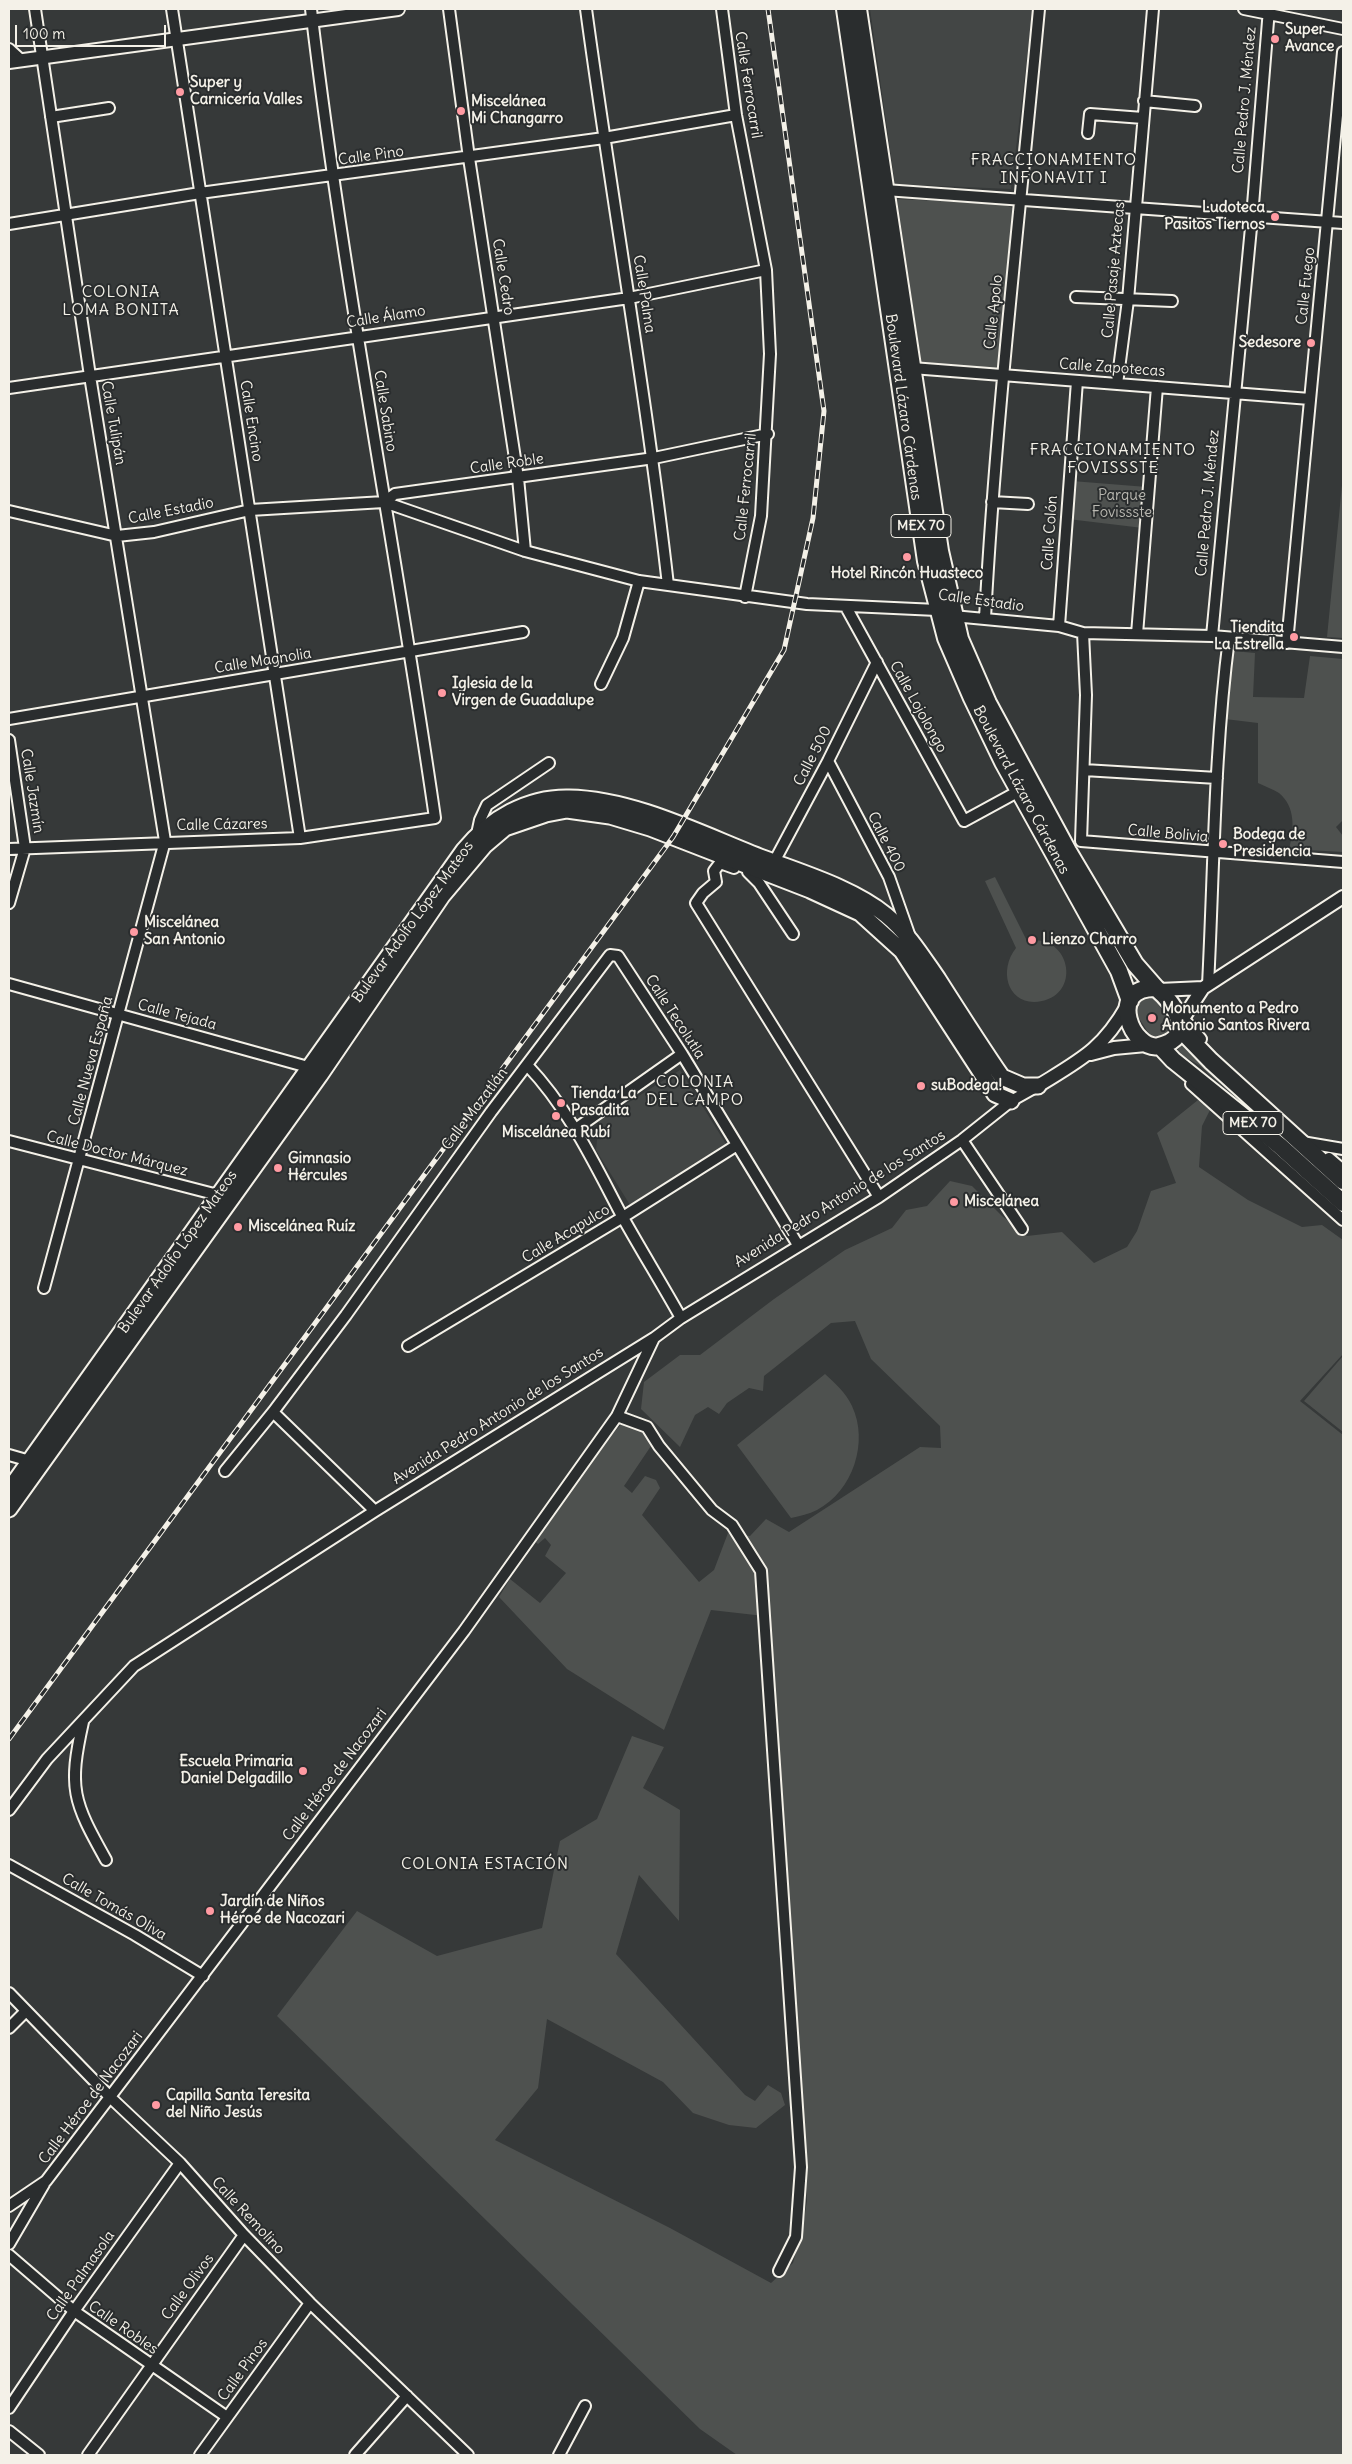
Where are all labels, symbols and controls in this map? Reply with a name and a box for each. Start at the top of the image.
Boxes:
scale bar [18,15,169,47]
place label: Super Avance [1285,21,1334,56]
text: 100 m [23,24,65,43]
street label: Calle Pedro J. Méndez [1230,26,1260,174]
street label: Calle Ferrocarril [731,30,765,140]
marker: Super Avance [1269,33,1281,45]
place label: Super y Carnicería Valles [190,74,302,109]
marker: Super y Carnicería Valles [174,86,186,98]
place label: Miscelánea Mi Changarro [471,93,563,128]
marker: Miscelánea Mi Changarro [455,105,467,117]
street label: Calle Pino [337,142,405,170]
district label: FRACCIONAMIENTO INFONAVIT I [969,150,1139,188]
place label: Ludoteca Pasitos Tiernos [1164,199,1265,234]
street label: Calle Pasaje Aztecas [1099,201,1129,339]
marker: Ludoteca Pasitos Tiernos [1269,211,1281,223]
street label: Calle Cedro [488,237,518,317]
street label: Calle Fuego [1293,246,1319,326]
street label: Calle Palma [629,254,659,334]
street label: Calle Apolo [981,274,1007,350]
district label: COLONIA LOMA BONITA [61,282,181,320]
street label: Calle Álamo [345,302,427,332]
street label: Boulevard Lázaro Cárdenas [881,313,925,501]
place label: Sedesore [1239,334,1301,352]
marker: Sedesore [1305,337,1317,349]
street label: Calle Zapotecas [1058,355,1166,381]
street label: Calle Sabino [370,369,400,453]
street label: Calle Encino [236,379,266,463]
street label: Calle Tulipán [97,380,129,466]
street label: Calle Pedro J. Méndez [1193,429,1223,577]
street label: Calle Ferrocarril [731,432,761,542]
district label: FRACCIONAMIENTO FOVISSSTE [1028,440,1198,478]
street label: Calle Roble [469,450,545,478]
park label: Parque Fovissste [1092,487,1152,522]
street label: Calle Estadio [127,494,215,528]
street label: Calle Colón [1038,495,1062,571]
road number: MEX 70 [891,514,951,538]
marker: Hotel Rincón Huasteco [901,551,913,563]
place label: Hotel Rincón Huasteco [831,565,983,583]
street label: Calle Estadio [937,586,1025,616]
place label: Tiendita La Estrella [1214,619,1284,654]
marker: Tiendita La Estrella [1288,631,1300,643]
street label: Calle Magnolia [213,644,313,678]
street label: Calle Lojolongo [885,658,951,756]
place label: Iglesia de la Virgen de Guadalupe [452,675,594,710]
marker: Iglesia de la Virgen de Guadalupe [436,687,448,699]
street label: Boulevard Lázaro Cárdenas [969,703,1073,877]
street label: Calle 500 [790,723,836,789]
street label: Calle Jazmín [16,748,48,834]
street label: Calle 400 [863,809,909,875]
street label: Calle Cázares [176,815,268,835]
street label: Calle Bolivia [1127,822,1209,846]
place label: Bodega de Presidencia [1233,826,1311,861]
street label: Bulevar Adolfo López Mateos [348,838,478,1006]
marker: Bodega de Presidencia [1217,838,1229,850]
place label: Miscelánea San Antonio [144,914,225,949]
marker: Miscelánea San Antonio [128,926,140,938]
place label: Lienzo Charro [1042,931,1137,949]
marker: Lienzo Charro [1026,934,1038,946]
street label: Calle Tecolutla [641,972,709,1062]
street label: Calle Nueva España [65,994,117,1128]
street label: Calle Tejada [136,996,218,1034]
place label: Monumento a Pedro Antonio Santos Rivera [1162,1000,1310,1035]
marker: Monumento a Pedro Antonio Santos Rivera [1146,1012,1158,1024]
street label: Calle Mazatlán [438,1064,512,1154]
district label: COLONIA DEL CAMPO [645,1072,745,1110]
place label: suBodega! [931,1077,1002,1095]
marker: suBodega! [915,1080,927,1092]
place label: Tienda La Pasadita [571,1085,637,1120]
marker: Tienda La Pasadita [555,1097,567,1109]
marker: Miscelánea Rubí [550,1110,562,1122]
road number: MEX 70 [1223,1112,1283,1134]
place label: Miscelánea Rubí [502,1124,610,1142]
street label: Avenida Pedro Antonio de los Santos [731,1126,949,1272]
street label: Calle Doctor Márquez [44,1128,190,1180]
place label: Gimnasio Hércules [288,1150,351,1185]
marker: Gimnasio Hércules [272,1162,284,1174]
street label: Bulevar Adolfo López Mateos [115,1167,241,1337]
place label: Miscelánea [964,1193,1039,1211]
marker: Miscelánea [948,1196,960,1208]
street label: Calle Acapulco [519,1201,613,1267]
place label: Miscelánea Ruíz [248,1218,355,1236]
marker: Miscelánea Ruíz [232,1221,244,1233]
street label: Avenida Pedro Antonio de los Santos [389,1343,607,1489]
street label: Calle Héroe de Nacozari [279,1705,391,1845]
place label: Escuela Primaria Daniel Delgadillo [179,1753,293,1788]
marker: Escuela Primaria Daniel Delgadillo [297,1765,309,1777]
district label: COLONIA ESTACIÓN [399,1854,571,1874]
street label: Calle Tomás Oliva [58,1870,170,1944]
place label: Jardín de Niños Héroe de Nacozari [220,1893,345,1928]
marker: Jardín de Niños Héroe de Nacozari [204,1905,216,1917]
street label: Calle Héroe de Nacozari [35,2028,147,2168]
place label: Capilla Santa Teresita del Niño Jesús [166,2087,310,2122]
marker: Capilla Santa Teresita del Niño Jesús [150,2099,162,2111]
street label: Calle Remolino [208,2174,288,2258]
street label: Calle Palmasola [43,2227,119,2325]
street label: Calle Olivos [158,2250,218,2324]
street label: Calle Robles [85,2297,161,2359]
street label: Calle Pinos [214,2335,272,2405]

